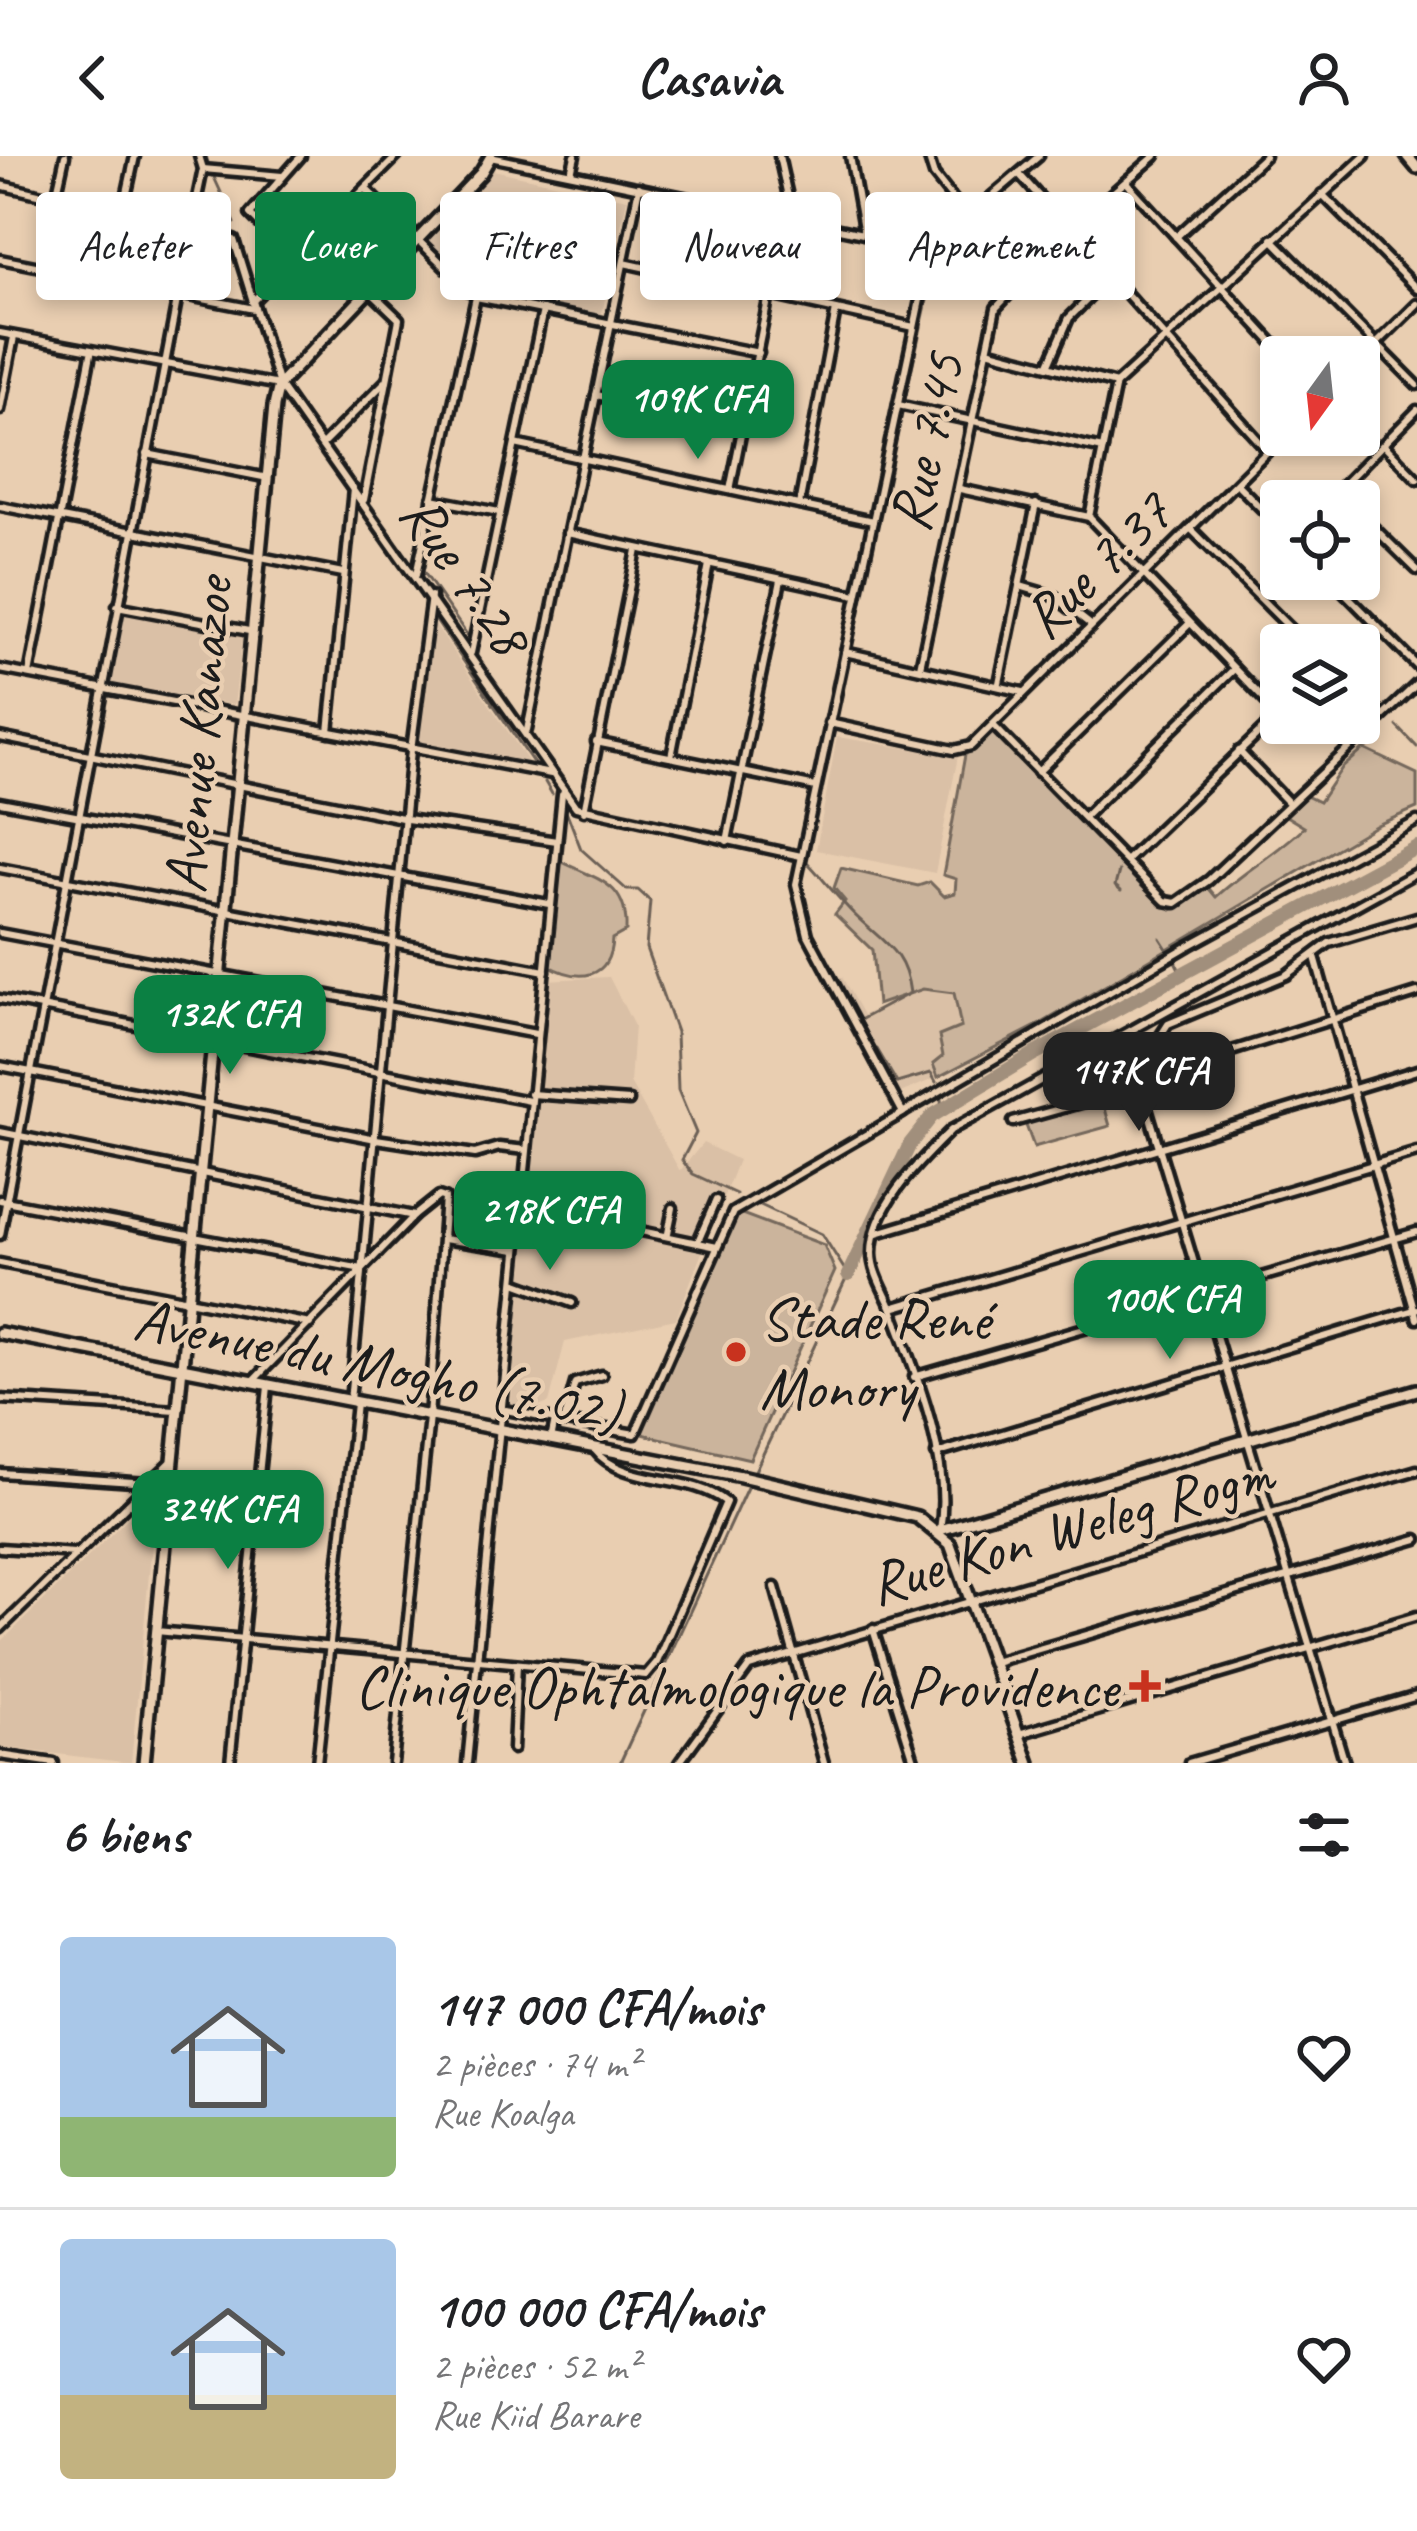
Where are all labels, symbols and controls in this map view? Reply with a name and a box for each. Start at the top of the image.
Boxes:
text: Casavia [637,44,780,112]
icon: back [60,45,126,111]
icon: person [1291,45,1357,111]
chip: Acheter [36,192,231,300]
chip: Louer [255,192,416,300]
chip: Filtres [440,192,616,300]
chip: Nouveau [640,192,841,300]
chip: Appartement [865,192,1135,300]
north arrow [1260,336,1380,456]
map controls [1260,336,1380,744]
street label: Rue 7.45 [870,344,982,538]
pin: 109K CFA [574,360,822,462]
text: 109K CFA [629,374,767,423]
street label: Rue 7.37 [1006,473,1190,654]
street label: Rue 7.28 [384,479,552,674]
button: locate [1260,480,1380,600]
street label: Avenue Kanazoe [146,570,250,896]
button: layers [1260,624,1380,744]
pin: 132K CFA [106,975,354,1077]
text: 132K CFA [161,989,299,1038]
pin: 147K CFA [1015,1032,1263,1134]
text: 147K CFA [1070,1046,1208,1095]
pin: 218K CFA [426,1171,674,1273]
text: 218K CFA [481,1185,619,1234]
pin: 100K CFA [1046,1260,1294,1362]
text: 100K CFA [1101,1274,1239,1323]
street label: Avenue du Mogho (7.02) [128,1281,631,1450]
place label: Stade René Monory [760,1281,998,1426]
marker: Stade René Monory [723,1339,749,1365]
street label: Rue Kon Weleg Rogm [860,1433,1284,1622]
pin: 324K CFA [104,1470,352,1572]
text: 324K CFA [159,1484,297,1533]
place label: Clinique Ophtalmologique la Providence [355,1649,1121,1725]
marker: Clinique Ophtalmologique la Providence [1129,1670,1161,1702]
icon: filters [1291,1802,1357,1868]
text: 6 biens [60,1803,187,1867]
text: 147 000 CFA/mois [432,1976,761,2040]
icon: home [156,1985,300,2129]
icon: heart [1291,2024,1357,2090]
text: 2 pièces · 74 m² [432,2040,639,2089]
text: Rue Koalga [432,2089,573,2138]
text: 100 000 CFA/mois [432,2278,761,2342]
icon: home [156,2287,300,2431]
icon: heart [1291,2326,1357,2392]
text: 2 pièces · 52 m² [432,2342,639,2391]
text: Rue Kiid Barare [432,2391,639,2440]

